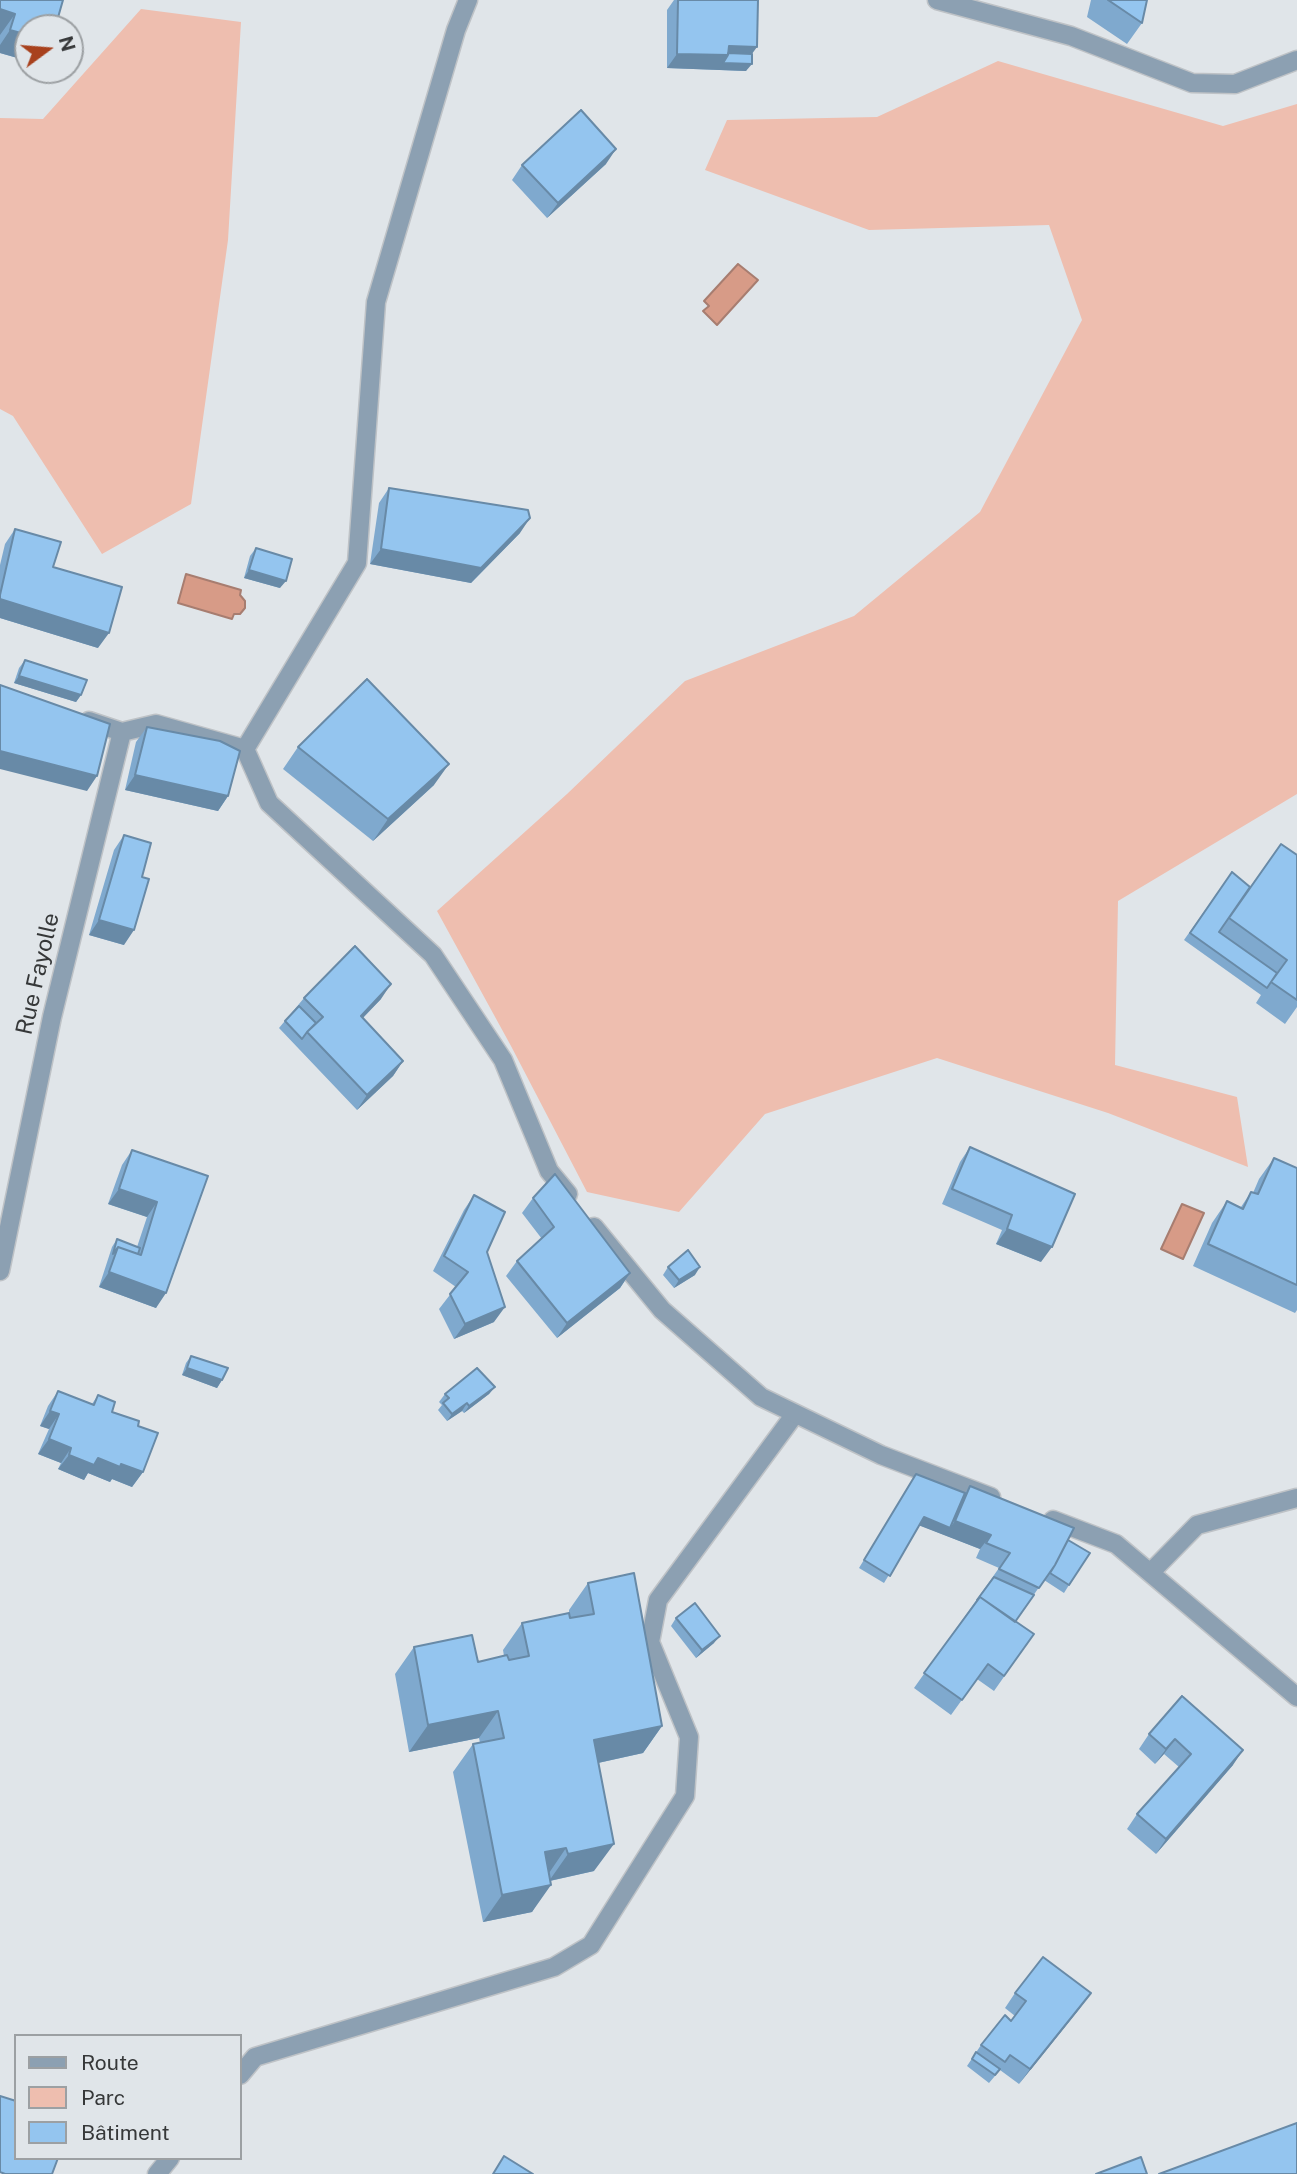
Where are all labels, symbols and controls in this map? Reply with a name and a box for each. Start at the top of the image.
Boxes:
north arrow [14,14,84,84]
text: N [55,34,80,54]
street label: Rue Fayolle [11,910,65,1038]
legend [14,2034,242,2160]
text: Route [81,2050,139,2075]
text: Parc [81,2085,125,2110]
text: Bâtiment [81,2120,170,2145]

